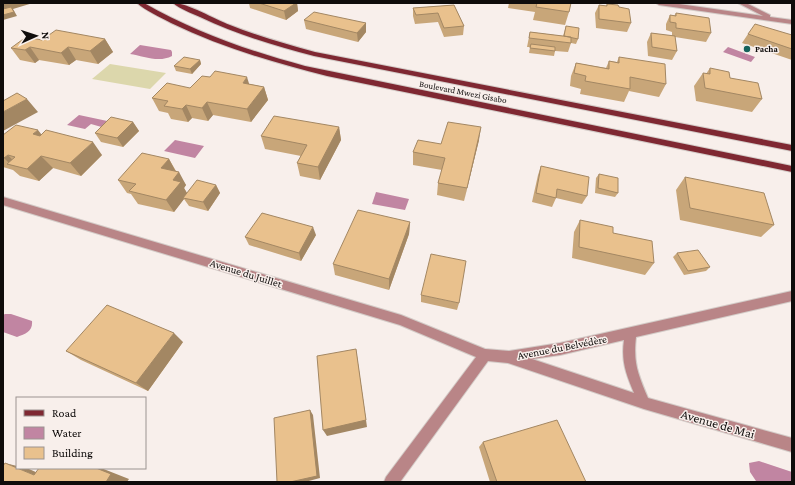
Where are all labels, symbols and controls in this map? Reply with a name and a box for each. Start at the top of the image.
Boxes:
north arrow [16,16,56,56]
text: N [40,31,52,40]
marker: Pacha [742,44,752,54]
place label: Pacha [755,44,778,54]
street label: Boulevard Mwezi Gisabo [418,79,508,105]
street label: Avenue du Juillet [208,256,284,291]
street label: Avenue du Belvédère [516,332,608,362]
legend [16,397,146,469]
text: Road [52,406,77,420]
street label: Avenue de Mai [679,406,757,442]
text: Water [52,426,82,440]
text: Building [52,446,93,460]

